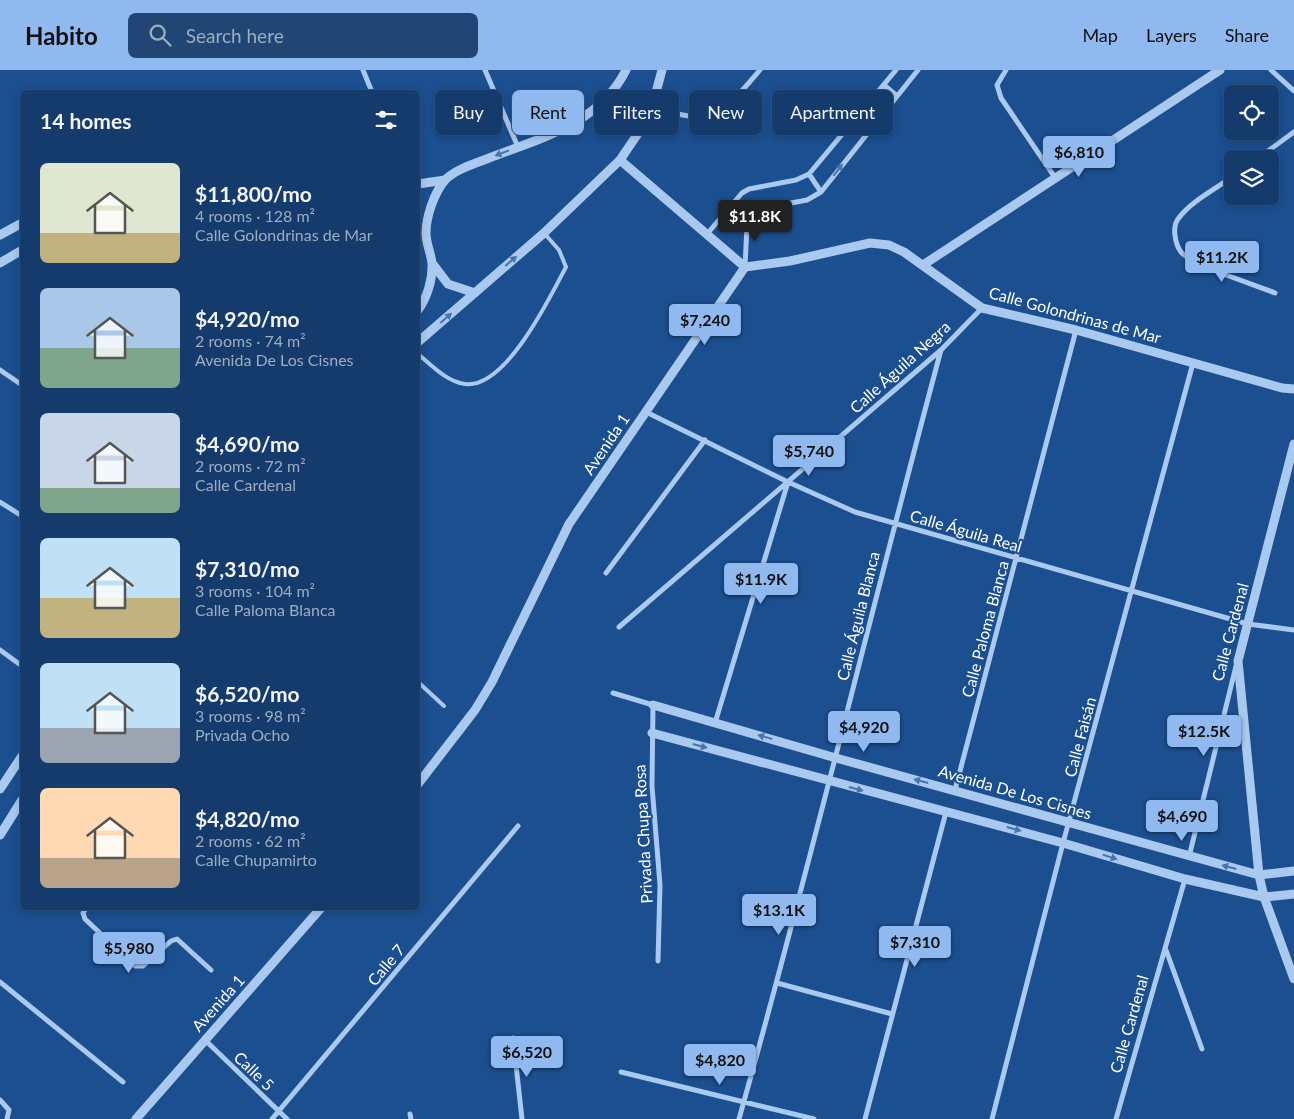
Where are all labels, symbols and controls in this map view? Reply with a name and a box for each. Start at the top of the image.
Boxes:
search box [128,13,478,58]
text: Habito [25,21,98,50]
icon: search [146,21,174,49]
text: Search here [186,24,284,47]
text: Map [1082,24,1118,46]
text: Layers [1146,24,1197,46]
text: Share [1225,24,1269,46]
map controls [1224,85,1279,205]
button: locate [1224,85,1279,140]
chip: Buy [435,90,502,135]
chip: Rent [512,90,584,135]
chip: Filters [594,90,679,135]
chip: New [689,90,762,135]
chip: Apartment [772,90,893,135]
icon: filters [372,106,400,134]
text: 14 homes [40,108,131,133]
pin: $6,810 [1038,136,1120,178]
text: $6,810 [1054,142,1104,161]
one-way arrow [495,150,509,158]
button: layers [1224,150,1279,205]
one-way arrow [833,164,844,177]
text: $11,800/mo [195,181,312,206]
icon: home [80,183,140,243]
pin: $11.8K [714,200,796,242]
text: 4 rooms · 128 m² [195,206,315,225]
text: $11.8K [729,206,781,225]
text: Calle Golondrinas de Mar [195,225,373,244]
pin: $11.2K [1181,240,1263,283]
text: $11.2K [1196,247,1248,266]
one-way arrow [505,255,517,267]
street label: Calle Golondrinas de Mar [987,282,1164,347]
pin: $7,240 [664,304,746,346]
text: $4,920/mo [195,306,300,331]
icon: home [80,308,140,368]
text: $7,240 [680,310,730,329]
one-way arrow [439,312,452,323]
street label: Calle Águila Negra [846,317,954,417]
text: 2 rooms · 74 m² [195,331,306,350]
text: Avenida De Los Cisnes [195,350,354,369]
street label: Avenida 1 [578,410,633,478]
text: $4,690/mo [195,431,300,456]
icon: home [80,433,140,493]
pin: $5,740 [768,434,850,477]
text: $5,740 [784,441,834,460]
text: 2 rooms · 72 m² [195,456,306,475]
text: Calle Cardenal [195,475,296,494]
street label: Calle Águila Real [908,505,1024,556]
street label: Calle Águila Blanca [832,549,883,682]
text: $7,310/mo [195,556,300,581]
icon: home [80,558,140,618]
street label: Calle Paloma Blanca [957,559,1012,699]
pin: $11.9K [720,562,802,605]
text: $11.9K [735,569,787,588]
text: 3 rooms · 104 m² [195,581,315,600]
street label: Calle Cardenal [1207,581,1252,683]
text: Calle Paloma Blanca [195,600,336,619]
text: $6,520/mo [195,681,300,706]
icon: home [80,683,140,743]
street label: Calle Faisán [1060,695,1099,779]
text: 3 rooms · 98 m² [195,706,306,725]
pin: $4,920 [823,710,905,753]
pin: $12.5K [1163,714,1245,757]
text: $4,920 [839,717,889,736]
text: $12.5K [1178,721,1230,740]
text: Privada Ocho [195,725,290,744]
one-way arrow [757,733,772,741]
one-way arrow [692,742,707,750]
street label: Avenida De Los Cisnes [936,761,1094,823]
street label: Privada Chupa Rosa [629,764,656,904]
one-way arrow [914,777,929,785]
one-way arrow [849,785,864,793]
pin: $4,690 [1141,800,1223,842]
text: $4,820/mo [195,806,300,831]
text: $4,690 [1157,806,1207,825]
icon: home [80,808,140,868]
one-way arrow [1006,825,1021,833]
text: 2 rooms · 62 m² [195,831,306,850]
text: Calle Chupamirto [195,850,317,869]
one-way arrow [1103,853,1118,861]
one-way arrow [1221,863,1237,871]
pin: $13.1K [738,894,820,936]
text: $13.1K [753,900,805,919]
pin: $7,310 [874,926,956,968]
pin: $5,980 [88,932,170,974]
text: $7,310 [890,932,940,951]
text: $5,980 [104,938,154,957]
street label: Calle 7 [363,940,408,989]
street label: Avenida 1 [187,970,248,1035]
street label: Calle Cardenal [1105,973,1152,1075]
pin: $6,520 [486,1036,568,1078]
text: $6,520 [502,1042,552,1061]
pin: $4,820 [679,1044,761,1086]
street label: Calle 5 [230,1047,278,1094]
text: $4,820 [695,1050,745,1069]

